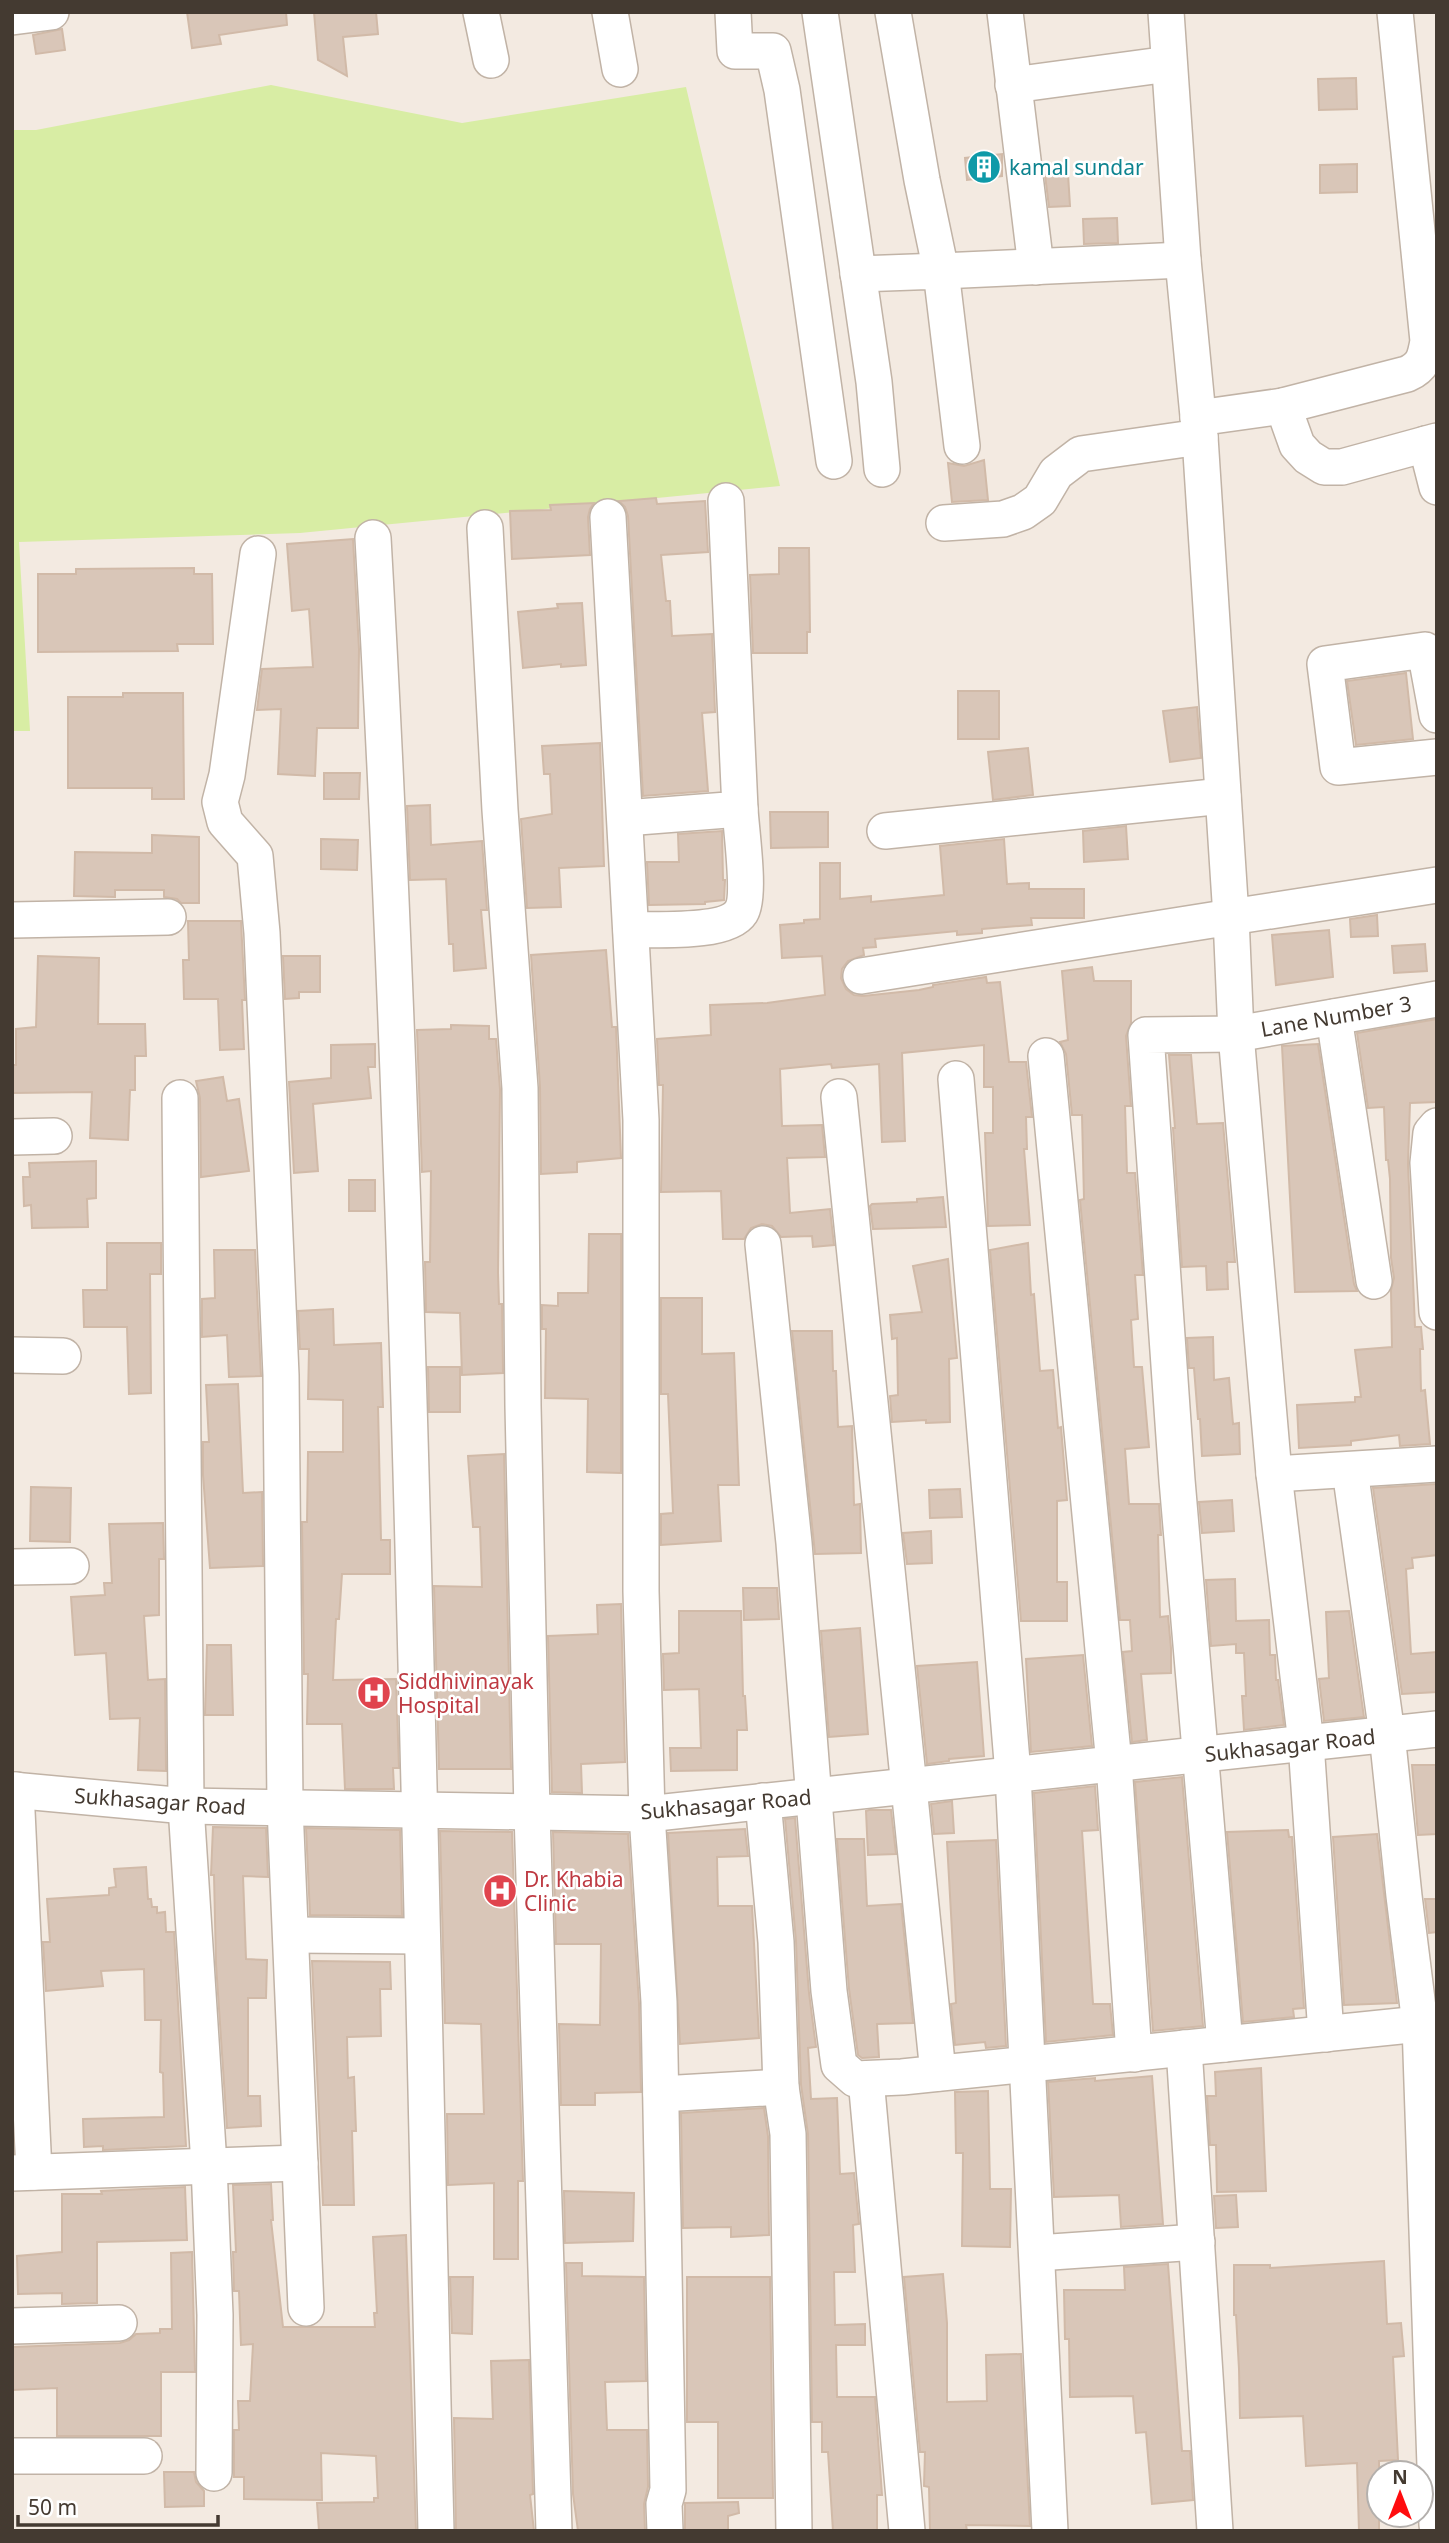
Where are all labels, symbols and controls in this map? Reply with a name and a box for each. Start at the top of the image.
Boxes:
building icon: kamal sundar [965,148,1003,186]
place label: kamal sundar [1009,153,1144,181]
street label: Lane Number 3 [1258,989,1414,1043]
place label: Siddhivinayak Hospital [398,1667,535,1719]
hospital icon: Siddhivinayak Hospital [355,1674,393,1712]
street label: Sukhasagar Road [1203,1722,1377,1768]
street label: Sukhasagar Road [73,1781,247,1821]
street label: Sukhasagar Road [639,1783,813,1825]
place label: Dr. Khabia Clinic [524,1865,624,1917]
hospital icon: Dr. Khabia Clinic [481,1872,519,1910]
north arrow [1365,2459,1435,2529]
text: N [1392,2464,1408,2490]
scale bar [18,2484,217,2528]
text: 50 m [28,2493,77,2521]

